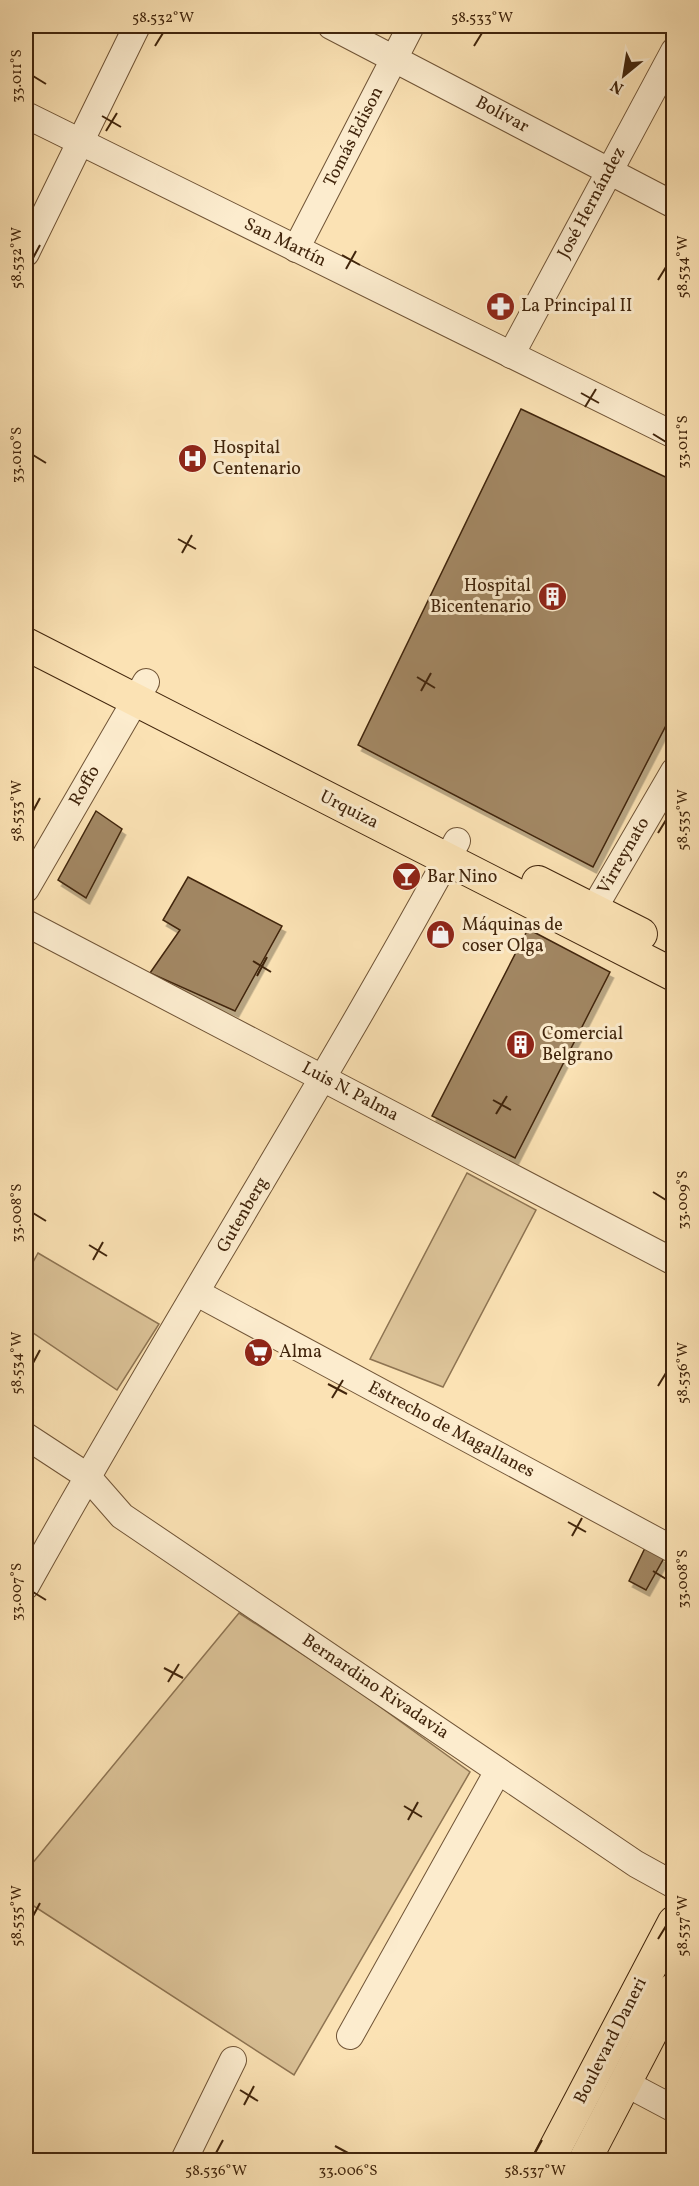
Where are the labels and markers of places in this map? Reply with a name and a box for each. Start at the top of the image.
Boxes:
pharmacy icon: La Principal II [484,290,516,322]
place label: La Principal II [521,294,632,319]
place label: Hospital Centenario [213,436,301,482]
hospital icon: Hospital Centenario [176,442,208,474]
place label: Hospital Bicentenario [430,574,531,620]
building icon: Hospital Bicentenario [536,580,568,612]
bar icon: Bar Nino [390,861,422,893]
place label: Bar Nino [427,865,497,890]
place label: Máquinas de coser Olga [462,913,563,959]
shop icon: Máquinas de coser Olga [425,919,457,951]
place label: Comercial Belgrano [542,1022,623,1068]
building icon: Comercial Belgrano [505,1028,537,1060]
supermarket icon: Alma [242,1336,274,1368]
place label: Alma [279,1340,322,1365]

